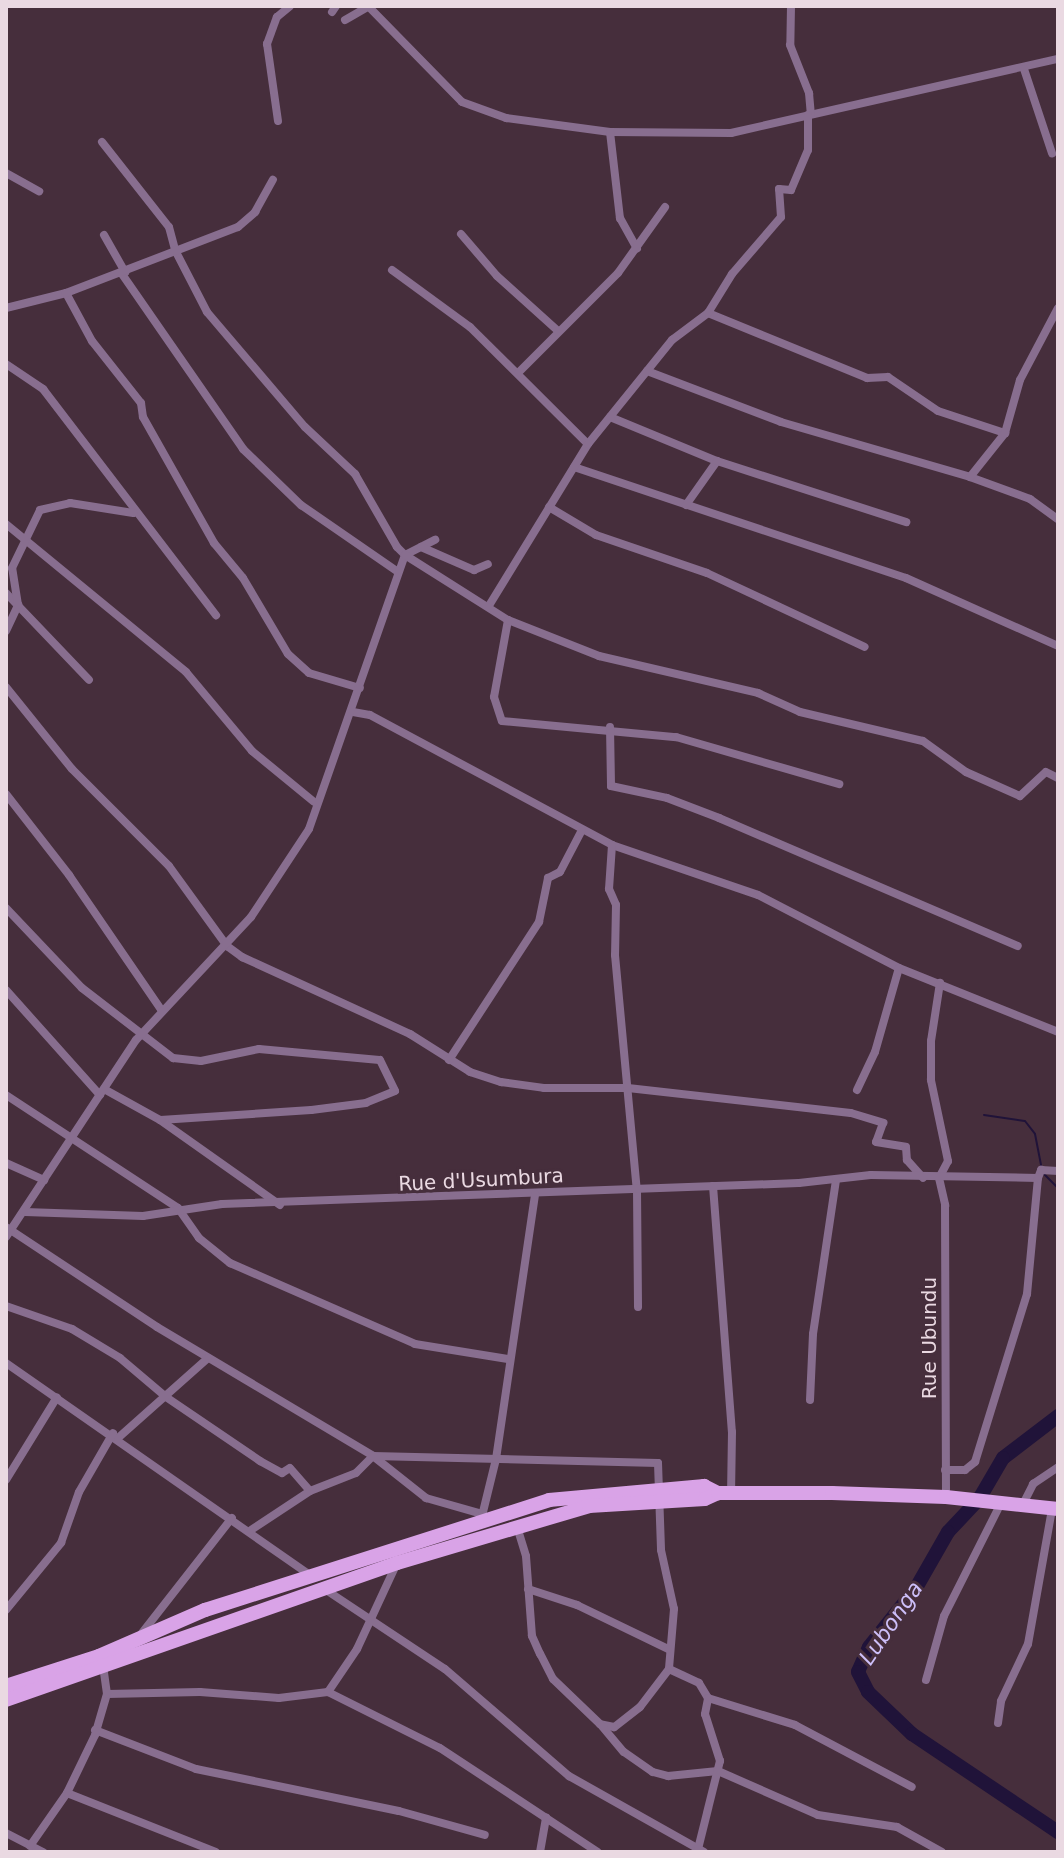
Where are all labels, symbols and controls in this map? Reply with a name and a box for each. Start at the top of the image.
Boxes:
street label: Rue d'Usumbura [398,1164,564,1196]
street label: Rue Ubundu [917,1277,941,1399]
water label: Lubonga [853,1576,929,1670]

